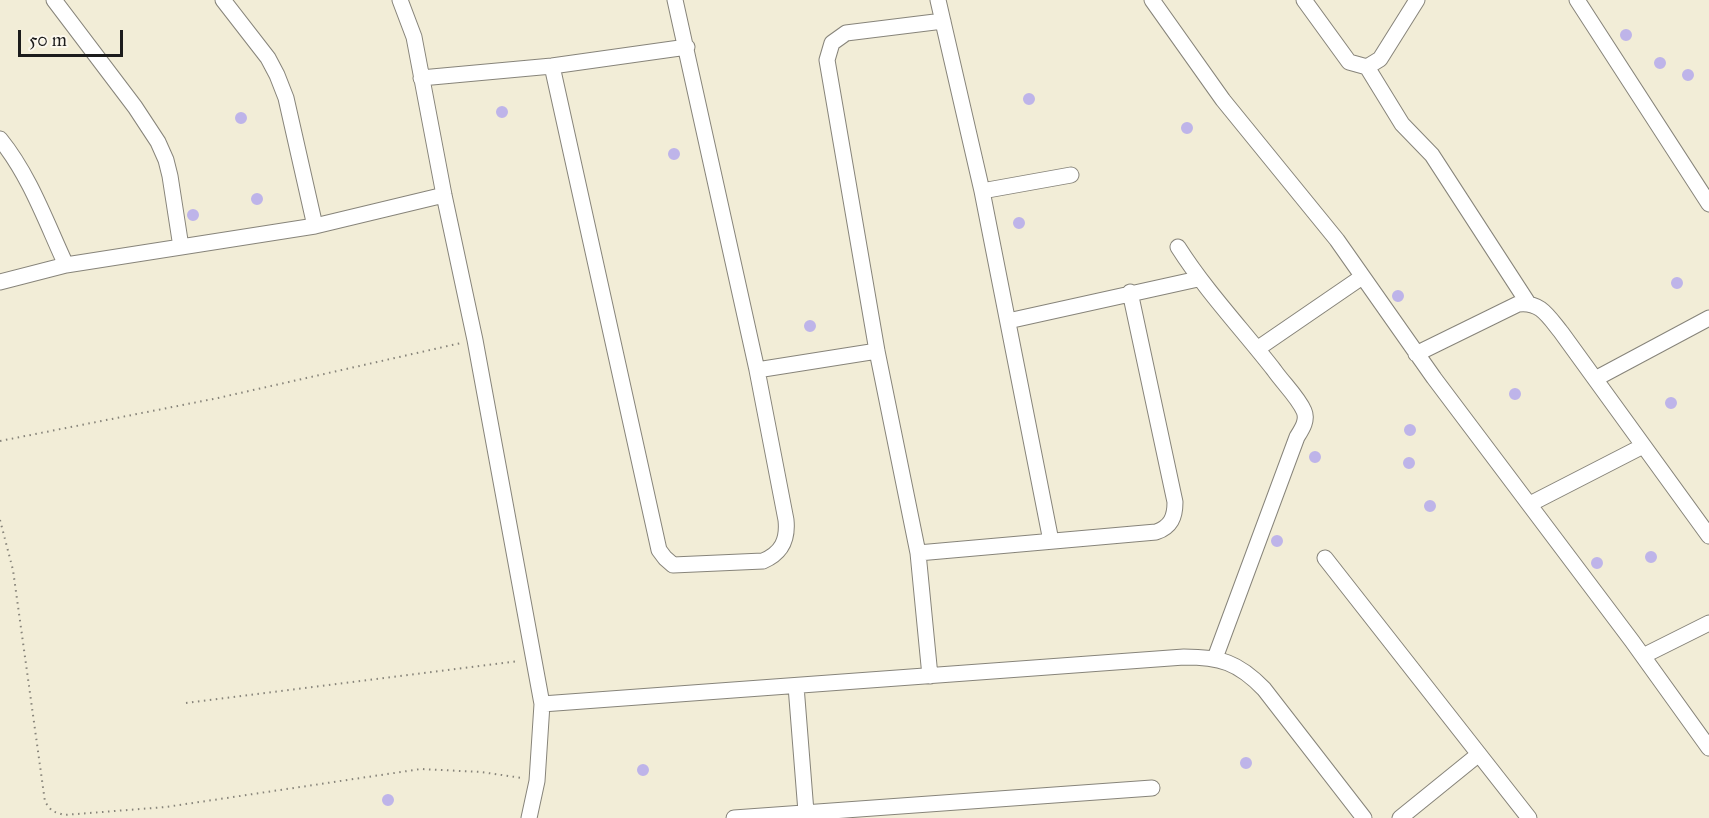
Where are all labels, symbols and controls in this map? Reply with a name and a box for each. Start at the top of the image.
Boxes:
scale bar [21,18,126,56]
text: 50 m [29,29,67,51]

